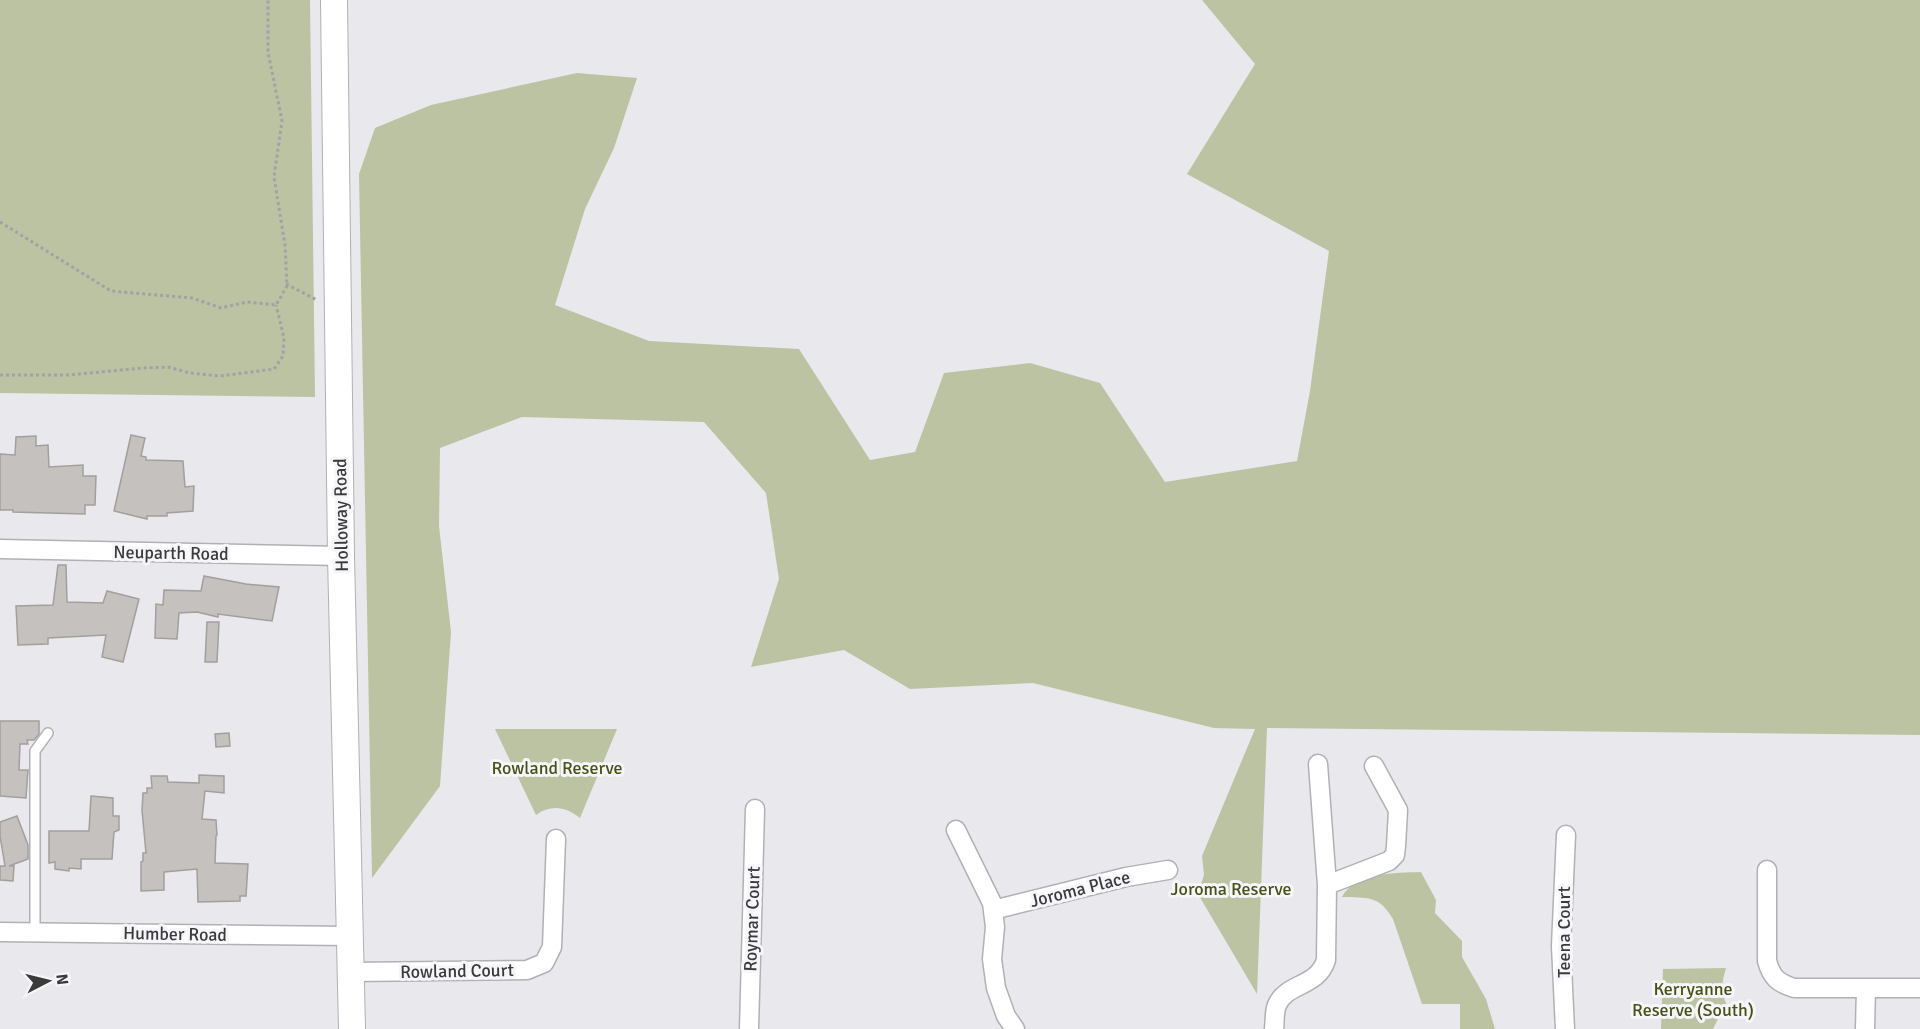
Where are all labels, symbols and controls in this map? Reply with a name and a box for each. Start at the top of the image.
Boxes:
street label: Holloway Road [329,458,353,572]
street label: Neuparth Road [113,541,229,565]
park label: Rowland Reserve [491,757,623,779]
street label: Roymar Court [739,866,765,972]
street label: Joroma Place [1028,866,1132,912]
park label: Joroma Reserve [1170,878,1292,900]
street label: Teena Court [1553,886,1575,978]
street label: Humber Road [123,922,227,946]
north arrow [18,951,78,1011]
street label: Rowland Court [400,959,514,983]
text: N [51,973,72,986]
park label: Kerryanne Reserve (South) [1632,978,1754,1021]

